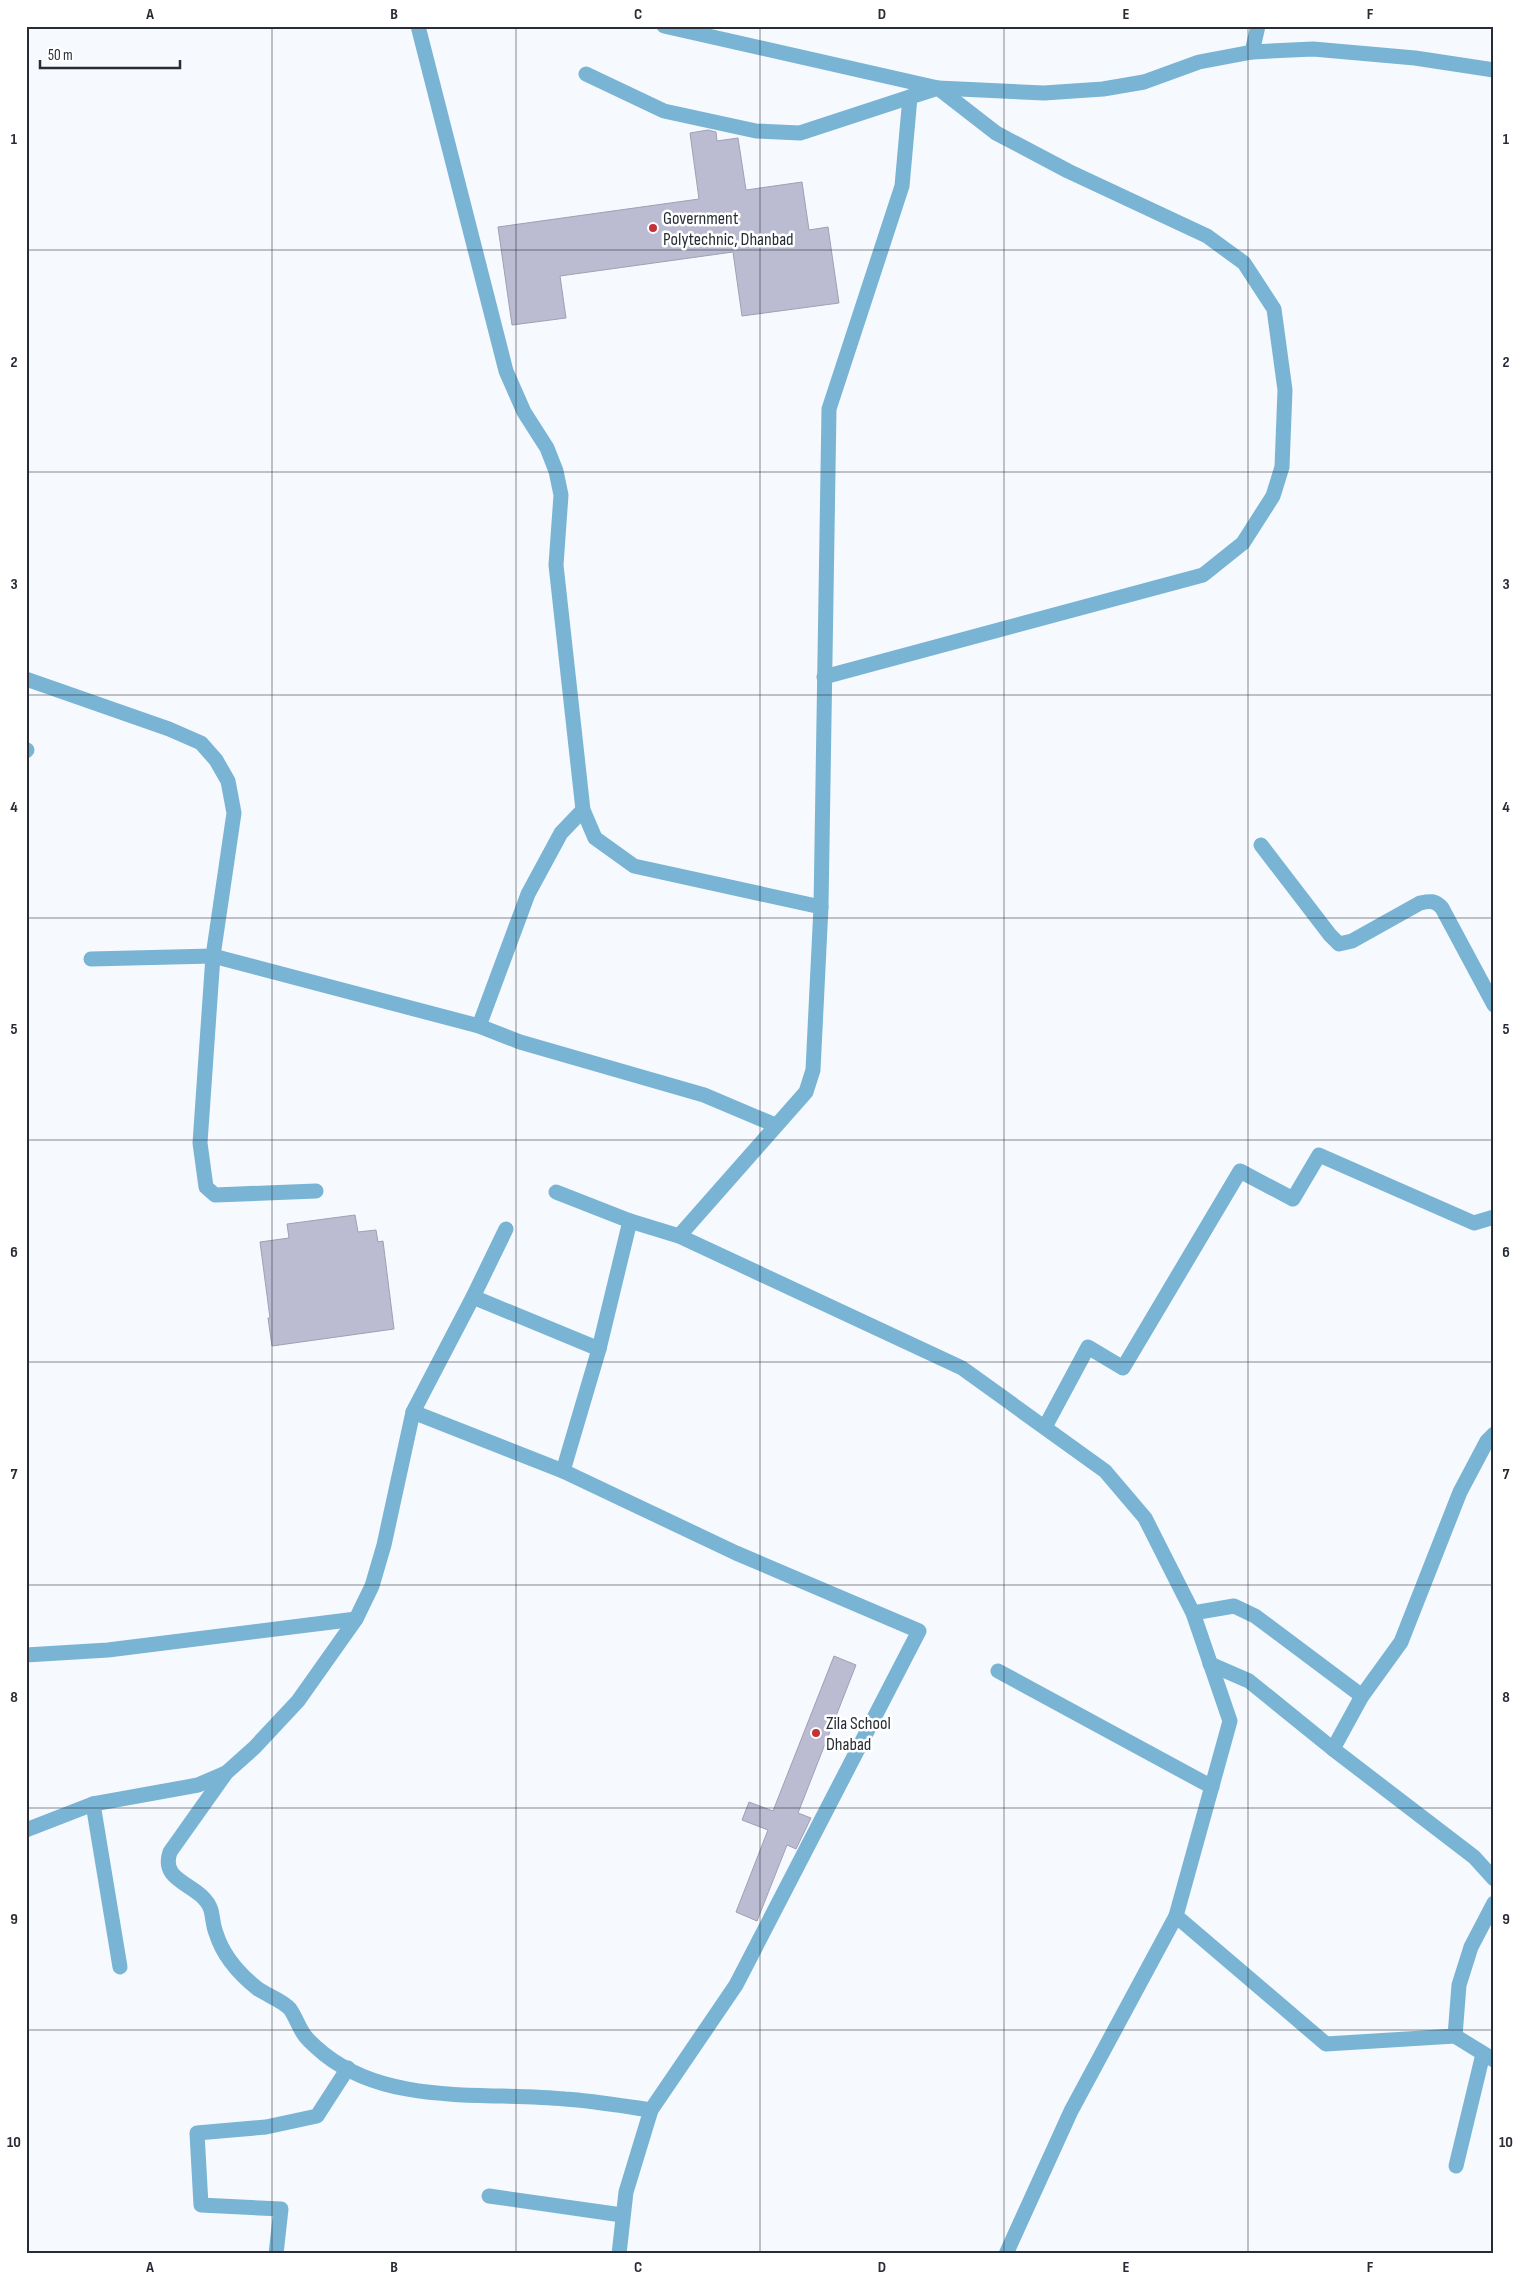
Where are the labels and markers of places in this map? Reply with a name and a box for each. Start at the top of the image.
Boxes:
place label: Government Polytechnic, Dhanbad [663,208,794,250]
marker: Government Polytechnic, Dhanbad [647,222,659,234]
place label: Zila School Dhabad [826,1713,891,1755]
marker: Zila School Dhabad [810,1727,822,1739]

